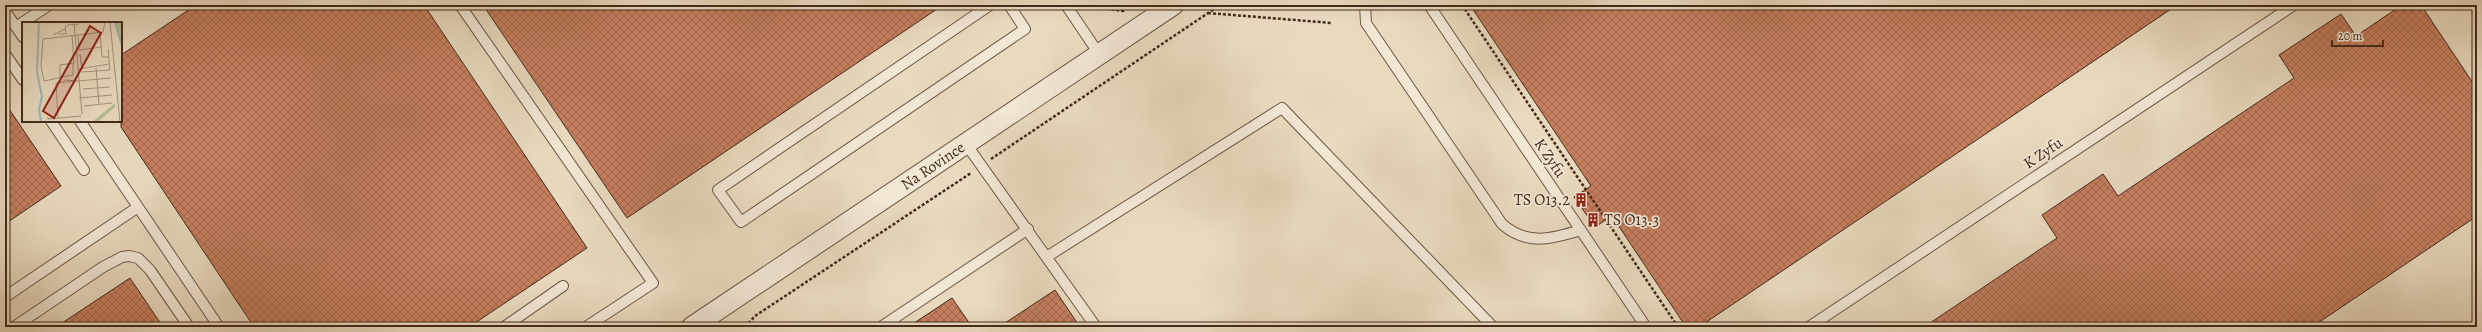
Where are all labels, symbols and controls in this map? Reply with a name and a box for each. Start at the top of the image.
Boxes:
inset map [22,22,122,122]
scale bar [2332,22,2383,48]
text: 20 m [2338,28,2362,44]
street label: K Zyfu [2019,132,2067,174]
street label: K Zyfu [1529,134,1571,182]
street label: Na Rovince [897,136,969,196]
place label: TS O13.2 [1514,189,1570,211]
building icon: TS O13.2 [1573,192,1589,208]
place label: TS O13.3 [1604,209,1659,231]
building icon: TS O13.3 [1585,212,1601,228]

